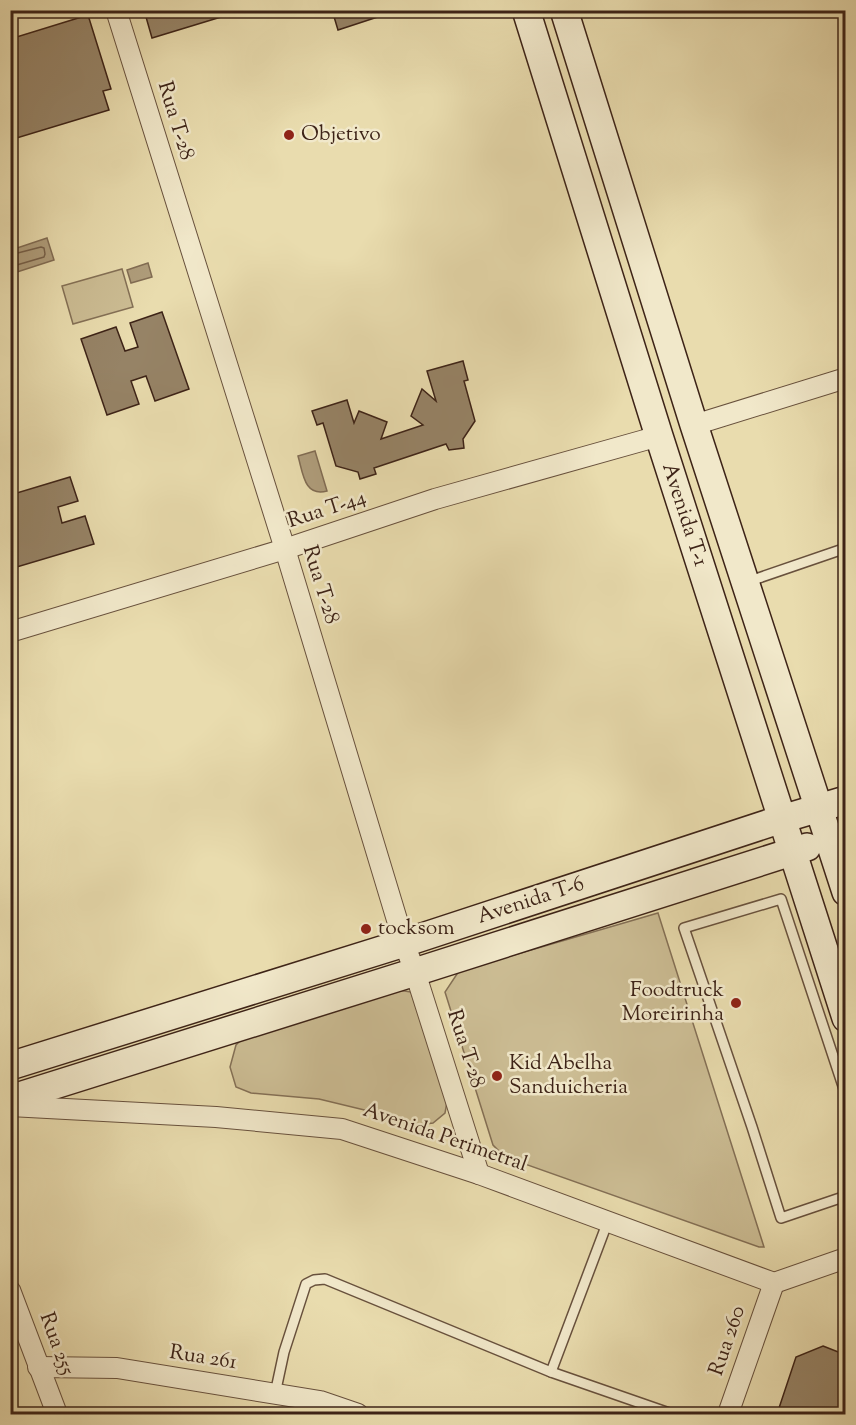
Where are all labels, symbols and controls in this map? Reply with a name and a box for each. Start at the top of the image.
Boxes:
street label: Rua T-28 [149,78,201,164]
place label: Objetivo [301,120,381,150]
marker: Objetivo [282,128,296,142]
street label: Avenida T-1 [653,459,715,571]
street label: Rua T-44 [284,483,370,537]
street label: Rua T-28 [294,542,346,628]
street label: Avenida T-6 [474,870,588,932]
place label: tocksom [378,914,455,944]
marker: tocksom [359,922,373,936]
place label: Foodtruck Moreirinha [622,976,725,1030]
marker: Foodtruck Moreirinha [729,996,743,1010]
street label: Rua T-28 [438,1006,492,1092]
place label: Kid Abelha Sanduicheria [509,1049,628,1103]
marker: Kid Abelha Sanduicheria [490,1069,504,1083]
street label: Avenida Perimetral [359,1096,532,1180]
street label: Rua 260 [702,1302,754,1380]
street label: Rua 255 [31,1308,81,1380]
street label: Rua 261 [167,1338,239,1378]

